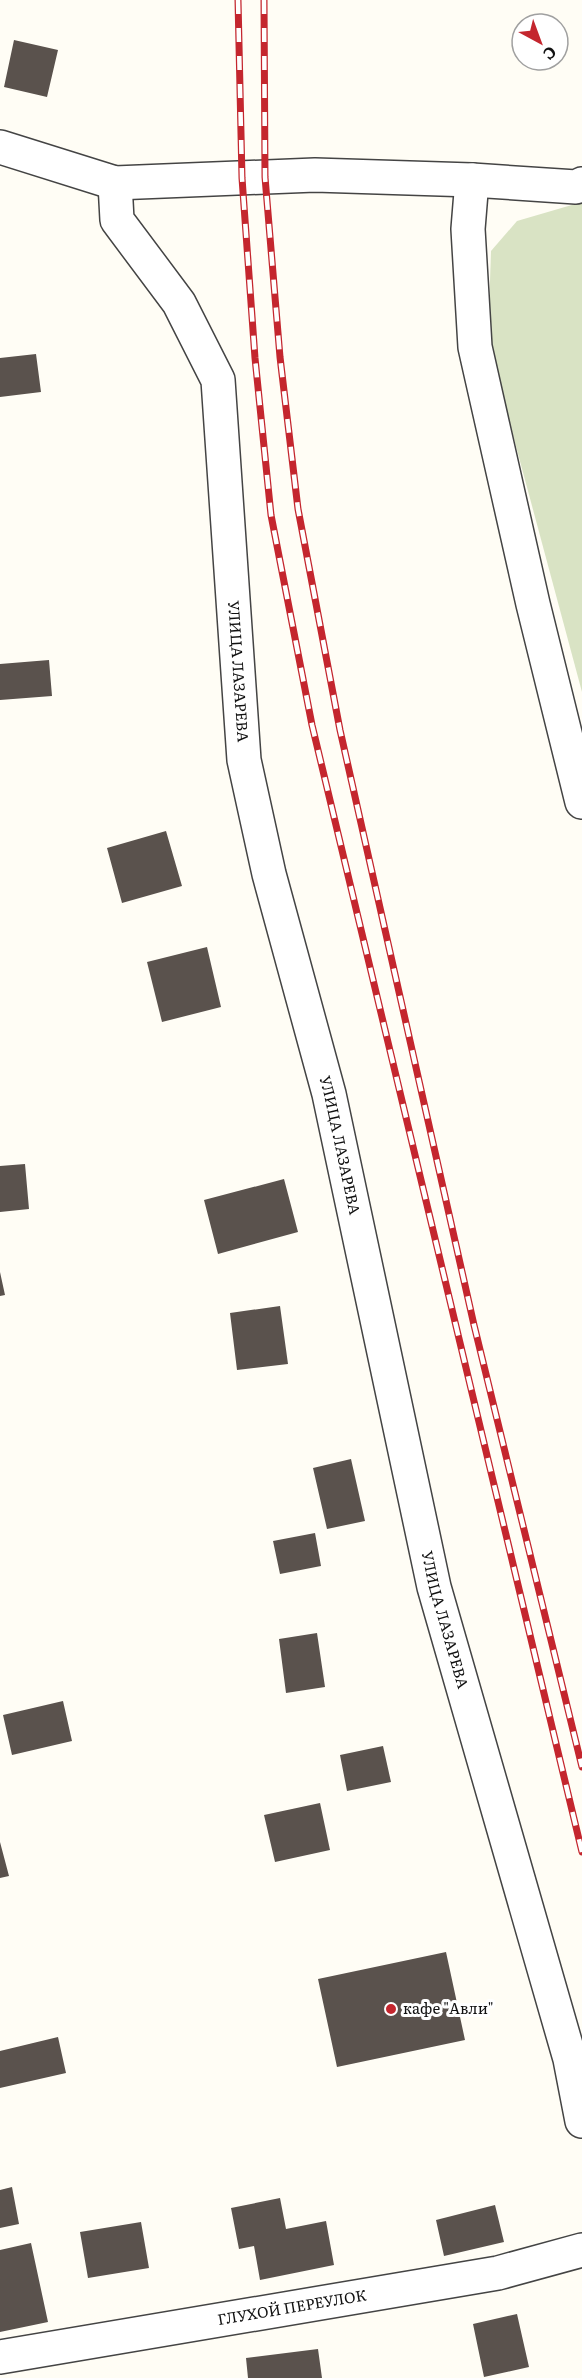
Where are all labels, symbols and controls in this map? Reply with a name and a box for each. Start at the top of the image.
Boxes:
north arrow [510,12,570,72]
text: С [538,41,563,67]
street label: УЛИЦА ЛАЗАРЕВА [223,600,256,743]
street label: УЛИЦА ЛАЗАРЕВА [314,1073,367,1217]
street label: УЛИЦА ЛАЗАРЕВА [417,1548,476,1691]
place label: кафе "Авли" [403,1996,494,2019]
marker: кафе "Авли" [384,2002,398,2016]
street label: ГЛУХОЙ ПЕРЕУЛОК [215,2282,368,2330]

